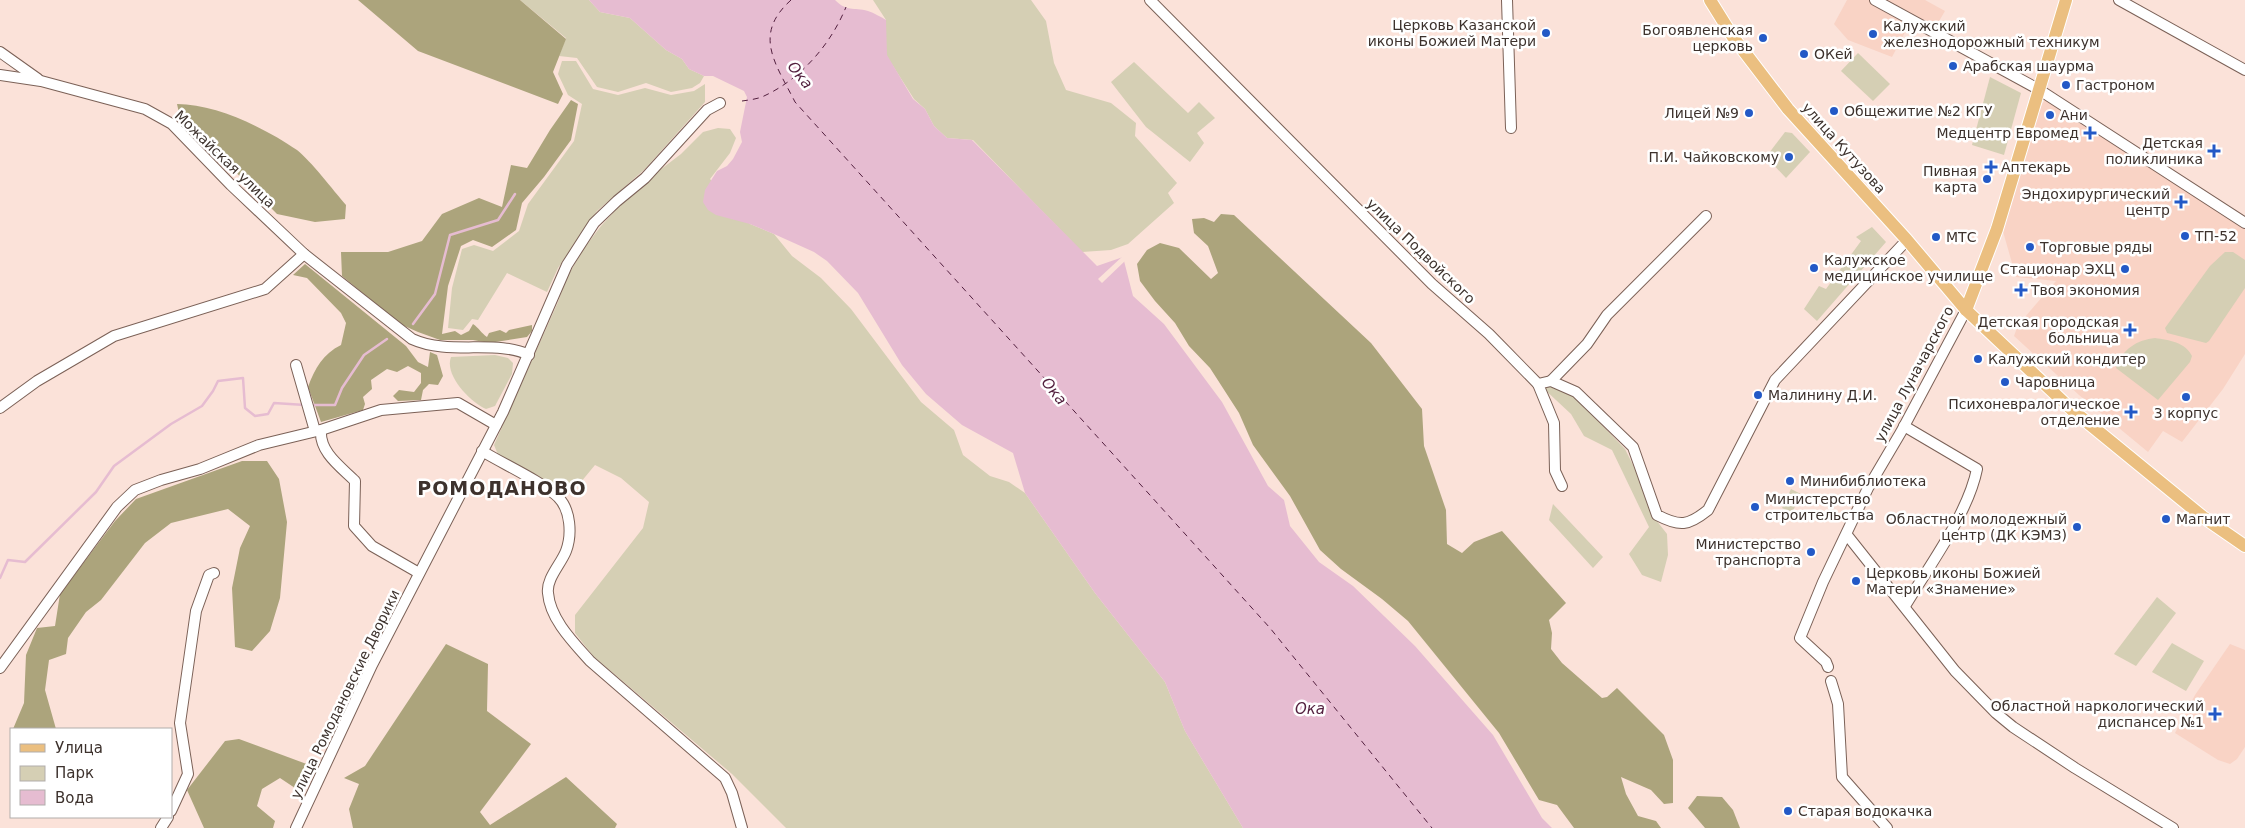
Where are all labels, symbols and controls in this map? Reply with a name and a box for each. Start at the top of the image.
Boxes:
place label: Церковь Казанской иконы Божией Матери [1368,17,1536,49]
place label: Калужский железнодорожный техникум [1883,18,2100,50]
place label: Богоявленская церковь [1642,22,1753,54]
marker: Церковь Казанской иконы Божией Матери [1540,27,1552,39]
marker: Калужский железнодорожный техникум [1867,28,1879,40]
marker: Богоявленская церковь [1757,32,1769,44]
place label: ОКей [1814,46,1853,62]
marker: ОКей [1798,48,1810,60]
water label: Ока [784,58,816,92]
place label: Арабская шаурма [1963,58,2094,74]
marker: Арабская шаурма [1947,60,1959,72]
place label: Гастроном [2076,77,2155,93]
marker: Гастроном [2060,79,2072,91]
street label: улица Кутузова [1799,99,1889,197]
place label: Общежитие №2 КГУ [1844,103,1993,119]
place label: Лицей №9 [1664,105,1739,121]
marker: Общежитие №2 КГУ [1828,105,1840,117]
street label: Можайская улица [172,107,278,211]
marker: Лицей №9 [1743,107,1755,119]
place label: Ани [2060,107,2088,123]
marker: Ани [2044,109,2056,121]
place label: Медцентр Евромед [1936,125,2079,141]
marker: Медцентр Евромед [2083,126,2097,140]
place label: Детская поликлиника [2105,135,2203,167]
marker: Детская поликлиника [2207,144,2221,158]
place label: П.И. Чайковскому [1649,149,1779,165]
marker: П.И. Чайковскому [1783,151,1795,163]
place label: Аптекарь [2001,159,2071,175]
marker: Аптекарь [1985,161,1997,173]
place label: Пивная карта [1923,163,1977,195]
marker: Пивная карта [1981,173,1993,185]
place label: Эндохирургический центр [2022,186,2170,218]
street label: улица Подвойского [1364,195,1478,307]
marker: Эндохирургический центр [2174,195,2188,209]
place label: ТП-52 [2194,228,2237,244]
place label: МТС [1946,229,1977,245]
marker: ТП-52 [2179,230,2191,242]
marker: МТС [1930,231,1942,243]
place label: Торговые ряды [2039,239,2152,255]
marker: Торговые ряды [2024,241,2036,253]
place label: Калужское медицинское училище [1824,252,1993,284]
place label: Стационар ЭХЦ [2000,261,2115,277]
marker: Калужское медицинское училище [1808,262,1820,274]
marker: Стационар ЭХЦ [2119,263,2131,275]
place label: Твоя экономия [2030,282,2140,298]
marker: Твоя экономия [2015,284,2027,296]
street label: улица Луначарского [1871,303,1957,445]
place label: Детская городская больница [1977,314,2119,346]
marker: Детская городская больница [2123,323,2137,337]
place label: Калужский кондитер [1988,351,2146,367]
marker: Калужский кондитер [1972,353,1984,365]
water label: Ока [1038,374,1070,408]
place label: Чаровница [2015,374,2095,390]
marker: Чаровница [1999,376,2011,388]
place label: Малинину Д.И. [1768,387,1877,403]
marker: Малинину Д.И. [1752,389,1764,401]
marker: 3 корпус [2180,391,2192,403]
place label: Психоневралогическое отделение [1948,396,2120,428]
marker: Психоневралогическое отделение [2124,405,2138,419]
place label: 3 корпус [2154,405,2218,421]
place label: Минибиблиотека [1800,473,1926,489]
marker: Минибиблиотека [1784,475,1796,487]
district label: РОМОДАНОВО [417,477,587,499]
place label: Министерство строительства [1765,491,1874,523]
marker: Министерство строительства [1749,501,1761,513]
place label: Областной молодежный центр (ДК КЭМЗ) [1886,511,2067,543]
place label: Магнит [2176,511,2230,527]
marker: Магнит [2160,513,2172,525]
marker: Областной молодежный центр (ДК КЭМЗ) [2071,521,2083,533]
place label: Министерство транспорта [1696,536,1801,568]
marker: Министерство транспорта [1805,546,1817,558]
place label: Церковь иконы Божией Матери «Знамение» [1866,565,2041,597]
marker: Церковь иконы Божией Матери «Знамение» [1850,575,1862,587]
street label: улица Ромодановские Дворики [287,587,403,801]
place label: Областной наркологический диспансер №1 [1991,698,2204,730]
water label: Ока [1295,700,1325,718]
marker: Областной наркологический диспансер №1 [2208,707,2222,721]
legend [10,728,172,818]
text: Улица [55,739,103,757]
text: Парк [55,764,94,782]
text: Вода [55,789,94,807]
place label: Старая водокачка [1798,803,1932,819]
marker: Старая водокачка [1782,805,1794,817]

